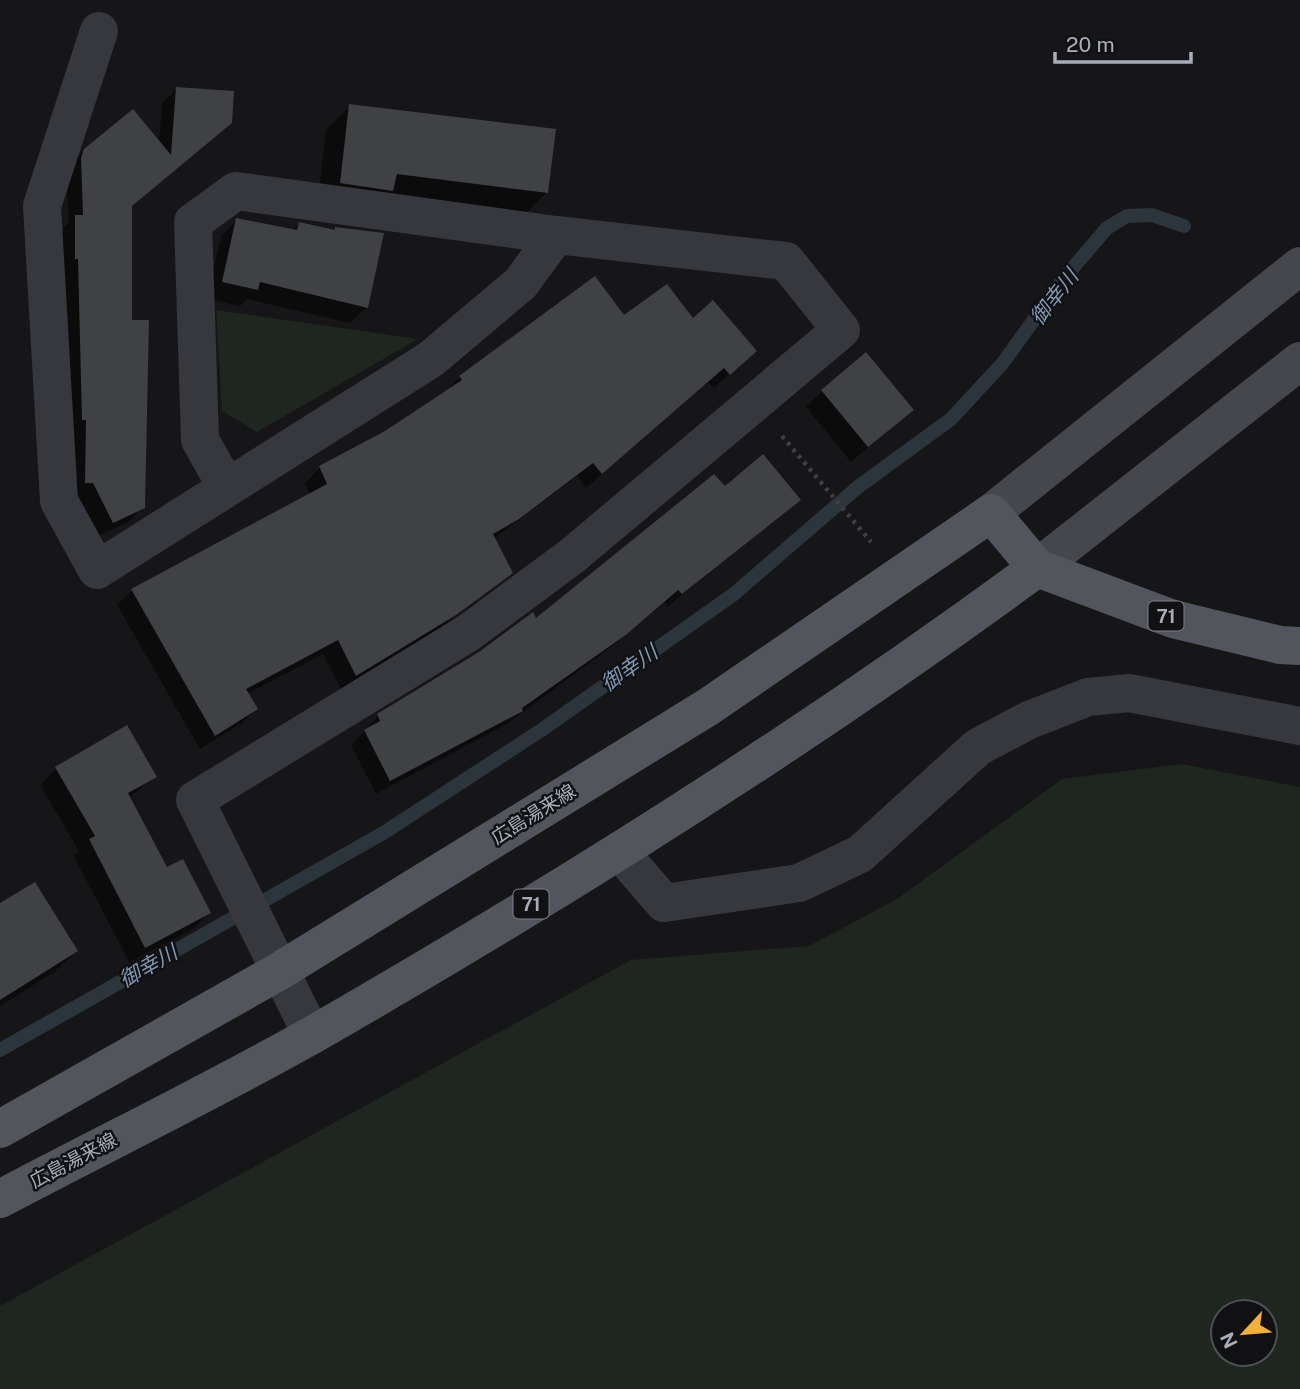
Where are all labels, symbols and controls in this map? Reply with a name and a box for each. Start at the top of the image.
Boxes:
scale bar [1055,21,1192,65]
text: 20 m [1066,32,1115,57]
water label: 御幸川 [1025,263,1084,330]
road number: 71 [1148,602,1184,630]
water label: 御幸川 [596,639,664,696]
street label: 広島湯来線 [487,779,579,849]
road number: 71 [514,890,548,918]
water label: 御幸川 [114,938,183,993]
street label: 広島湯来線 [26,1128,120,1192]
north arrow [1209,1298,1279,1368]
text: N [1216,1329,1242,1352]

